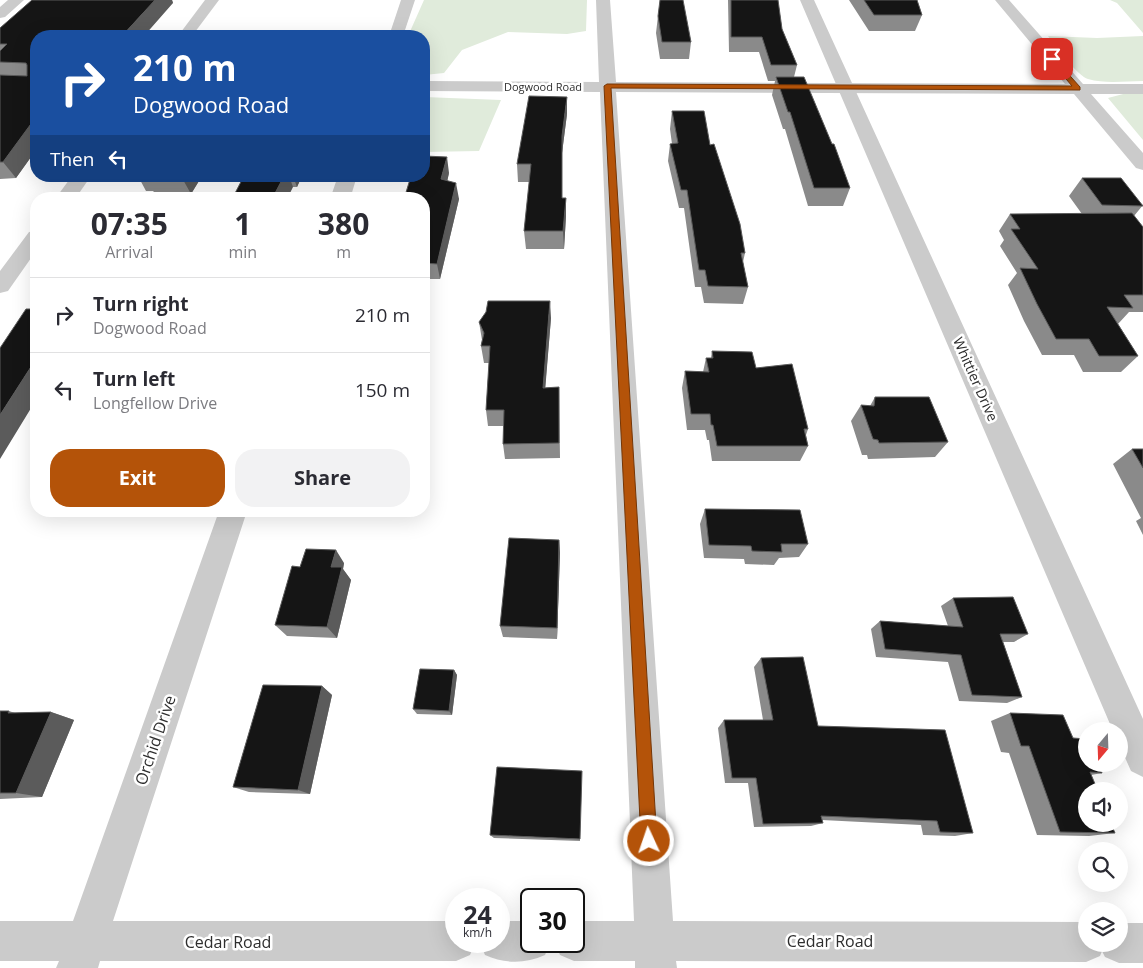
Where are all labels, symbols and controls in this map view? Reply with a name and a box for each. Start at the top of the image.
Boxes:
pin [1031,38,1073,80]
text: 210 m [133,44,237,91]
icon: arrive [1038,45,1066,73]
icon: right [50,50,115,115]
street label: Dogwood Road [504,79,582,94]
text: Dogwood Road [133,89,289,119]
icon: left [104,145,132,173]
text: Then [50,146,94,172]
text: 07:35 [91,203,168,244]
text: 1 [234,203,251,244]
text: 380 [318,203,369,244]
text: Arrival [105,241,153,263]
text: min [229,241,257,263]
text: m [336,241,351,263]
text: Turn right [93,291,188,317]
icon: right [50,301,78,329]
text: 210 m [355,302,410,328]
text: Dogwood Road [93,317,207,339]
street label: Whittier Drive [949,334,1003,424]
text: Turn left [93,366,175,392]
icon: left [50,376,78,404]
text: 150 m [355,377,410,403]
text: Longfellow Drive [93,392,217,414]
button: Exit [50,449,225,507]
button: Share [235,449,410,507]
street label: Orchid Drive [129,692,181,788]
north arrow [1078,722,1128,772]
map controls [1078,722,1128,952]
button: sound [1078,782,1128,832]
position arrow [622,814,674,866]
button: search [1078,842,1128,892]
speed limit sign: 30 [520,888,585,953]
text: 24 [463,897,492,931]
button: layers [1078,902,1128,952]
text: km/h [463,924,492,941]
street label: Cedar Road [787,930,873,952]
street label: Cedar Road [185,931,271,953]

